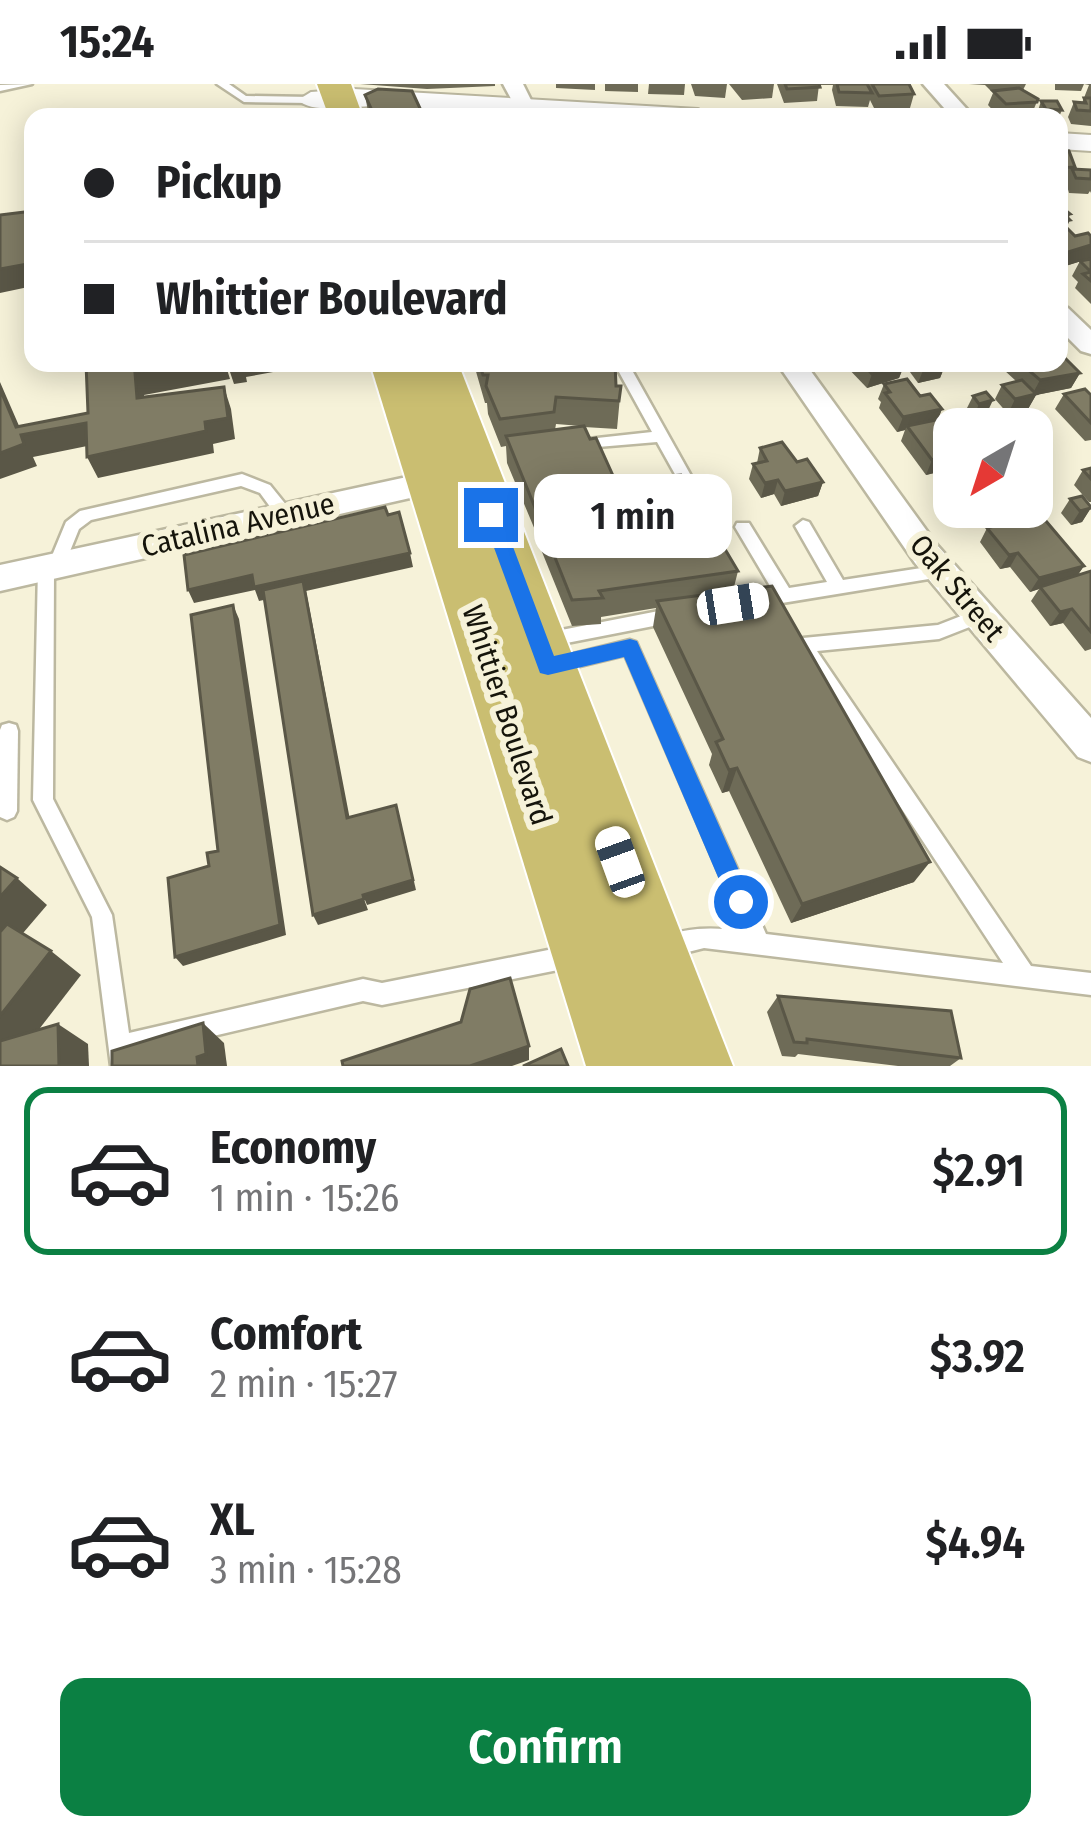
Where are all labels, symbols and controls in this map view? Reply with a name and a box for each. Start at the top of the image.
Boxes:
text: 15:24 [60,15,155,69]
text: Pickup [156,156,282,210]
text: Whittier Boulevard [156,272,507,326]
north arrow [933,408,1053,528]
map controls [933,408,1053,528]
callout: 1 min [533,473,731,557]
street label: Catalina Avenue [138,485,338,565]
route end [464,488,518,542]
text: 1 min [591,493,675,539]
street label: Oak Street [902,527,1012,649]
car [695,581,771,627]
street label: Whittier Boulevard [454,601,560,829]
car [591,822,649,902]
route start [714,875,768,929]
icon: car [66,1117,174,1225]
text: Economy [210,1121,376,1175]
text: $2.91 [933,1144,1025,1198]
text: 1 min · 15:26 [210,1175,399,1221]
icon: car [66,1303,174,1411]
text: Comfort [210,1307,362,1361]
text: $3.92 [930,1330,1025,1384]
text: 2 min · 15:27 [210,1361,397,1407]
icon: car [66,1489,174,1597]
text: XL [210,1493,255,1547]
text: $4.94 [925,1516,1025,1570]
text: 3 min · 15:28 [210,1547,402,1593]
button: Confirm [60,1678,1031,1816]

